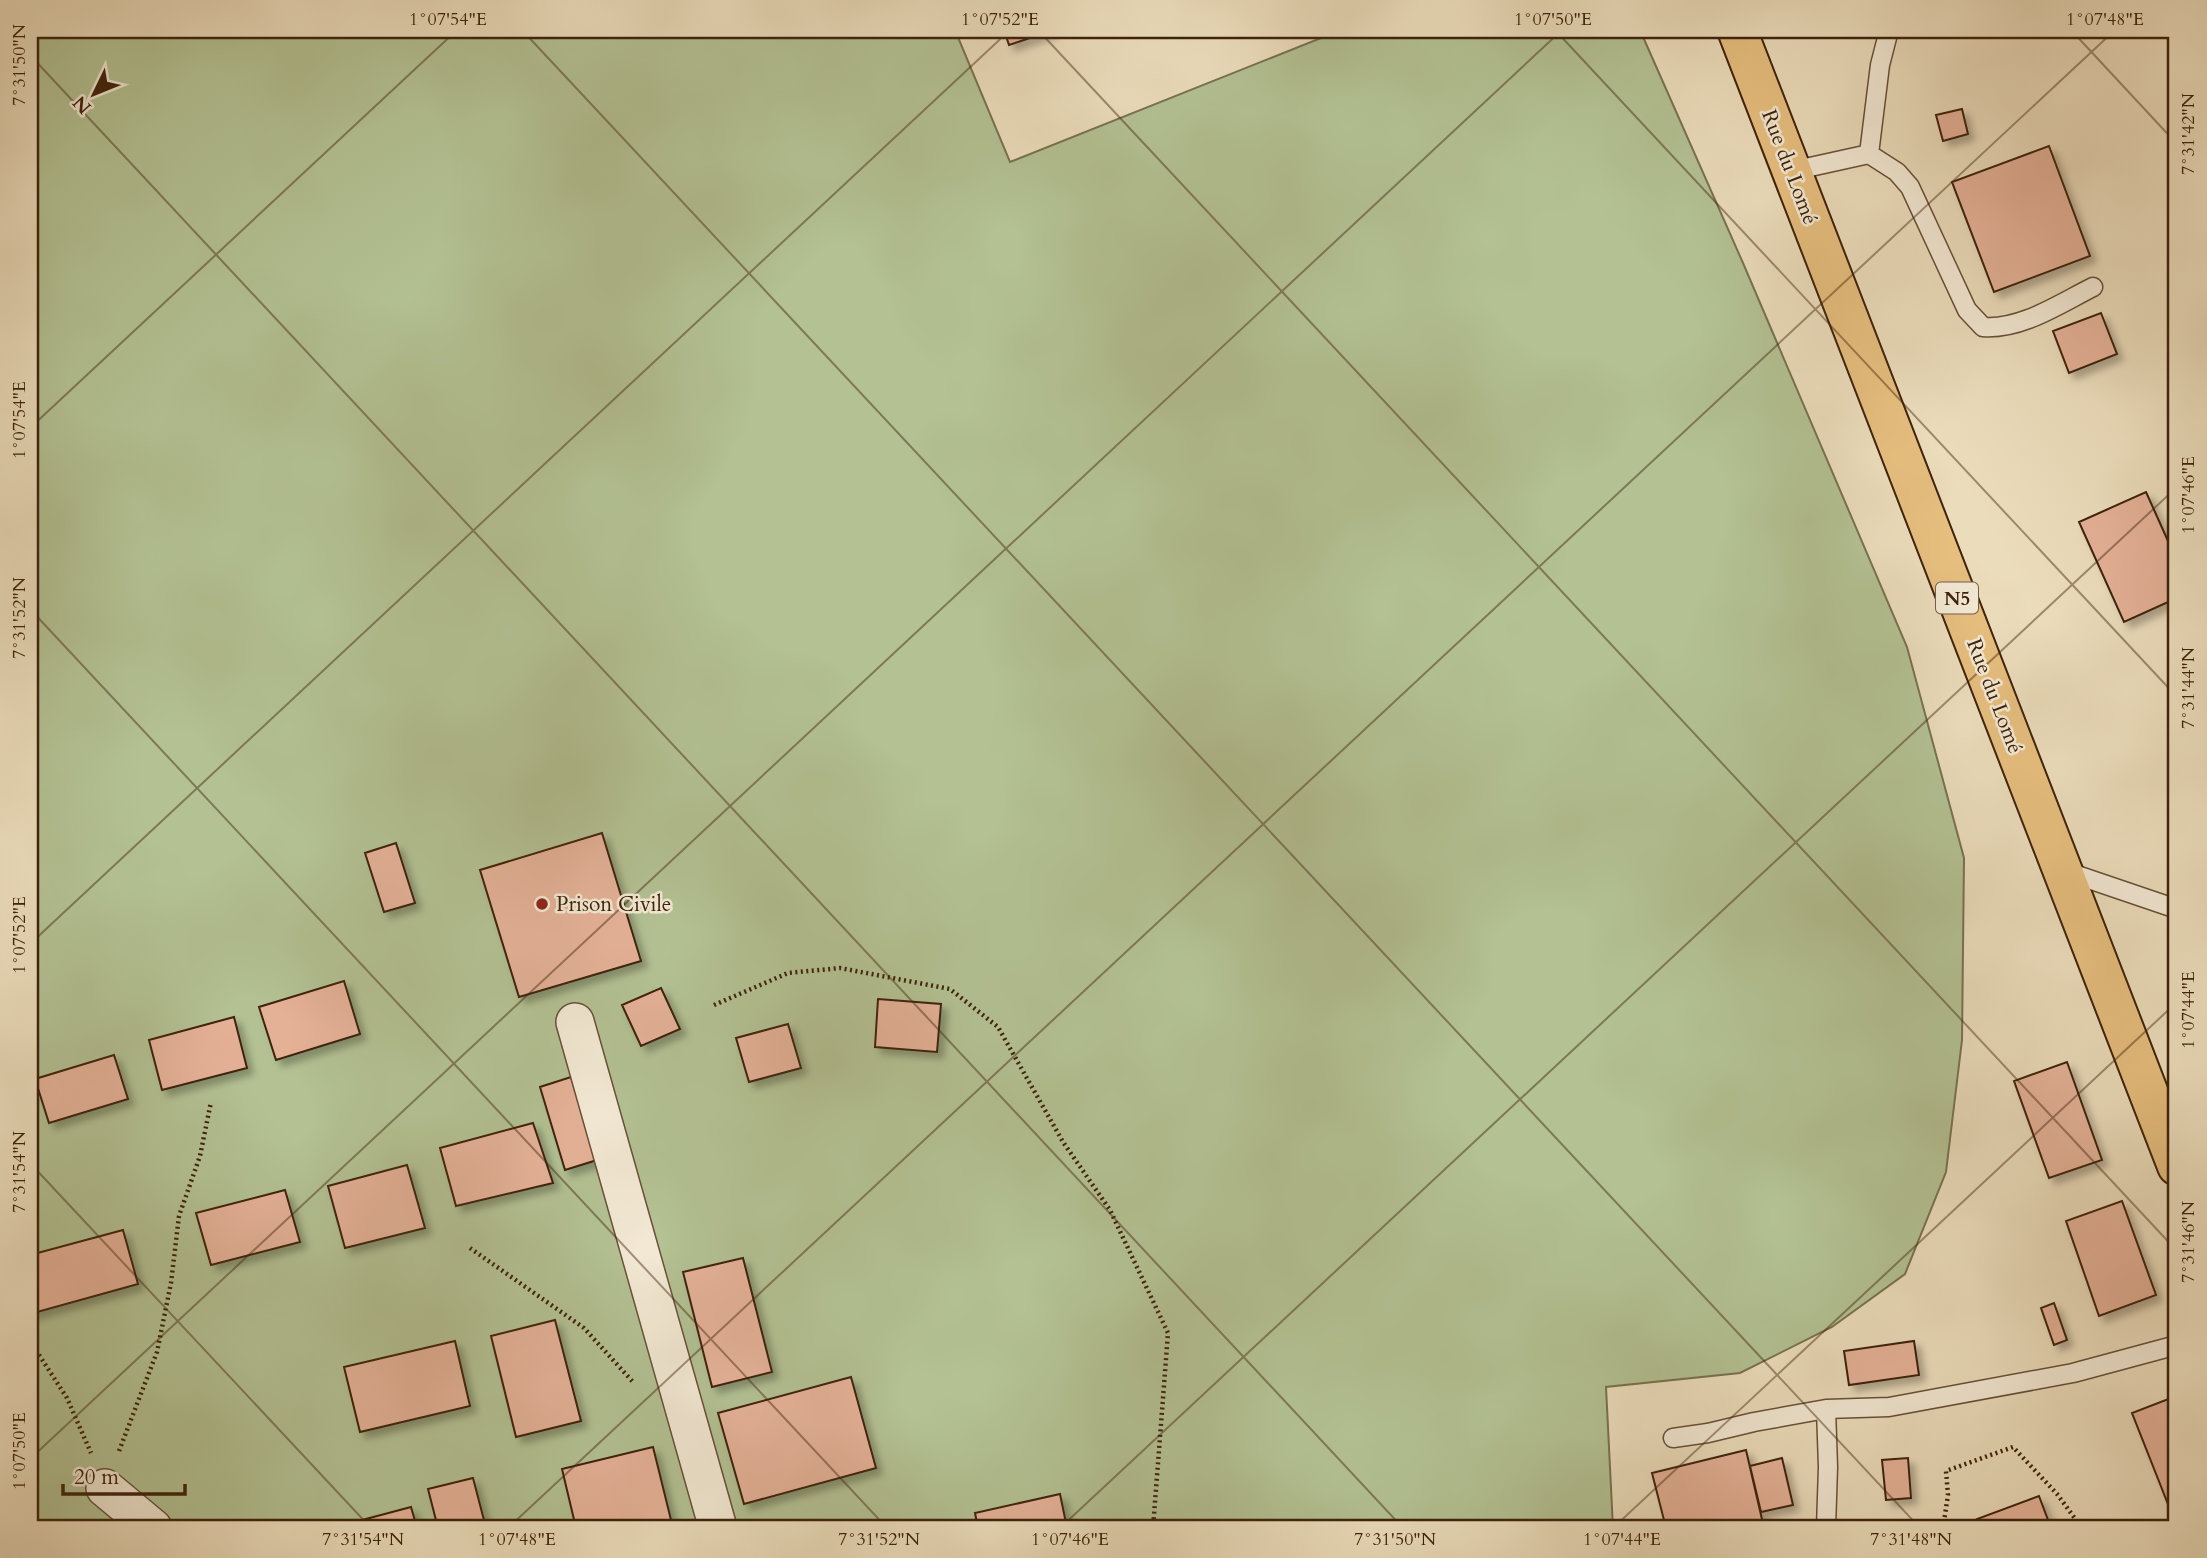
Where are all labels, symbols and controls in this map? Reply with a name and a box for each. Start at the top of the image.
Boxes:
text: 1°07'54"E [409,7,487,32]
text: 1°07'52"E [961,7,1039,32]
text: 1°07'50"E [1514,7,1592,32]
text: 1°07'48"E [2066,7,2144,32]
text: 7°31'50"N [7,23,32,106]
north arrow [60,60,130,130]
text: N [67,90,97,120]
text: 7°31'42"N [2176,92,2201,175]
street label: Rue du Lomé [1754,106,1825,229]
text: 1°07'54"E [7,381,32,459]
text: 1°07'46"E [2176,456,2201,534]
text: 7°31'52"N [7,576,32,659]
road number: N5 [1936,582,1978,614]
street label: Rue du Lomé [1959,635,2030,758]
text: 7°31'44"N [2176,646,2201,729]
place label: Prison Civile [556,890,671,919]
text: 1°07'52"E [7,896,32,974]
marker: Prison Civile [534,896,550,912]
text: 1°07'44"E [2176,971,2201,1049]
text: 7°31'54"N [7,1130,32,1213]
text: 7°31'46"N [2176,1200,2201,1283]
text: 1°07'50"E [7,1412,32,1490]
scale bar [63,1453,186,1497]
text: 20 m [74,1463,119,1492]
text: 7°31'54"N [322,1527,405,1552]
text: 1°07'48"E [478,1527,556,1552]
text: 7°31'52"N [838,1527,921,1552]
text: 1°07'46"E [1031,1527,1109,1552]
text: 7°31'50"N [1354,1527,1437,1552]
text: 1°07'44"E [1583,1527,1661,1552]
text: 7°31'48"N [1870,1527,1953,1552]

